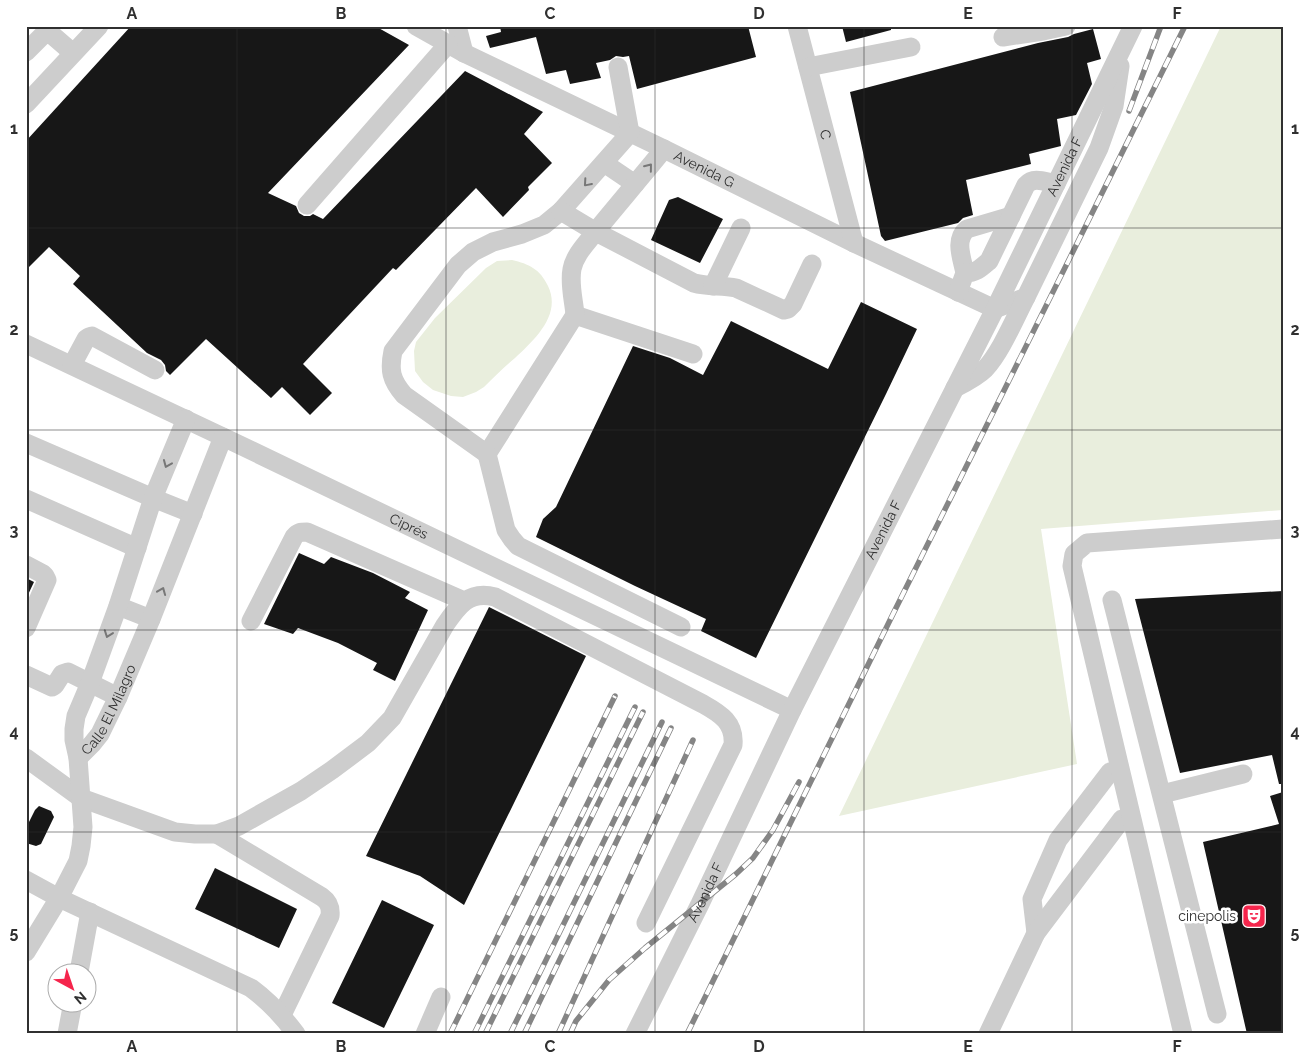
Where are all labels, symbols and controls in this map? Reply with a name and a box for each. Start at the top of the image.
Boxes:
text: A [127,4,138,23]
text: B [336,4,347,23]
text: C [545,4,556,23]
text: D [753,4,765,23]
text: E [963,4,973,23]
text: F [1172,4,1182,23]
text: 1 [10,119,18,138]
text: 1 [1291,119,1299,138]
street label: C [816,128,835,141]
street label: Avenida F [1043,134,1086,199]
street label: Avenida G [671,147,737,191]
one-way arrow [643,164,652,173]
one-way arrow [584,177,592,186]
text: 2 [9,320,19,339]
text: 2 [1290,320,1300,339]
one-way arrow [163,459,174,468]
street label: Avenida F [862,498,905,562]
street label: Ciprés [387,510,431,542]
text: 3 [10,521,19,540]
text: 3 [1291,521,1300,540]
one-way arrow [156,587,167,596]
one-way arrow [104,629,114,638]
street label: Calle El Milagro [78,662,139,758]
text: 4 [9,722,19,741]
text: 4 [1290,722,1300,741]
street label: Avenida F [684,860,726,925]
theatre icon: cinepolis [1241,903,1267,929]
place label: cinepolis [1178,908,1236,924]
text: 5 [10,923,19,942]
text: 5 [1291,923,1300,942]
north arrow [48,962,98,1012]
text: N [71,988,90,1008]
text: A [127,1037,138,1056]
text: B [336,1037,347,1056]
text: C [545,1037,556,1056]
text: D [753,1037,765,1056]
text: E [963,1037,973,1056]
text: F [1172,1037,1182,1056]

